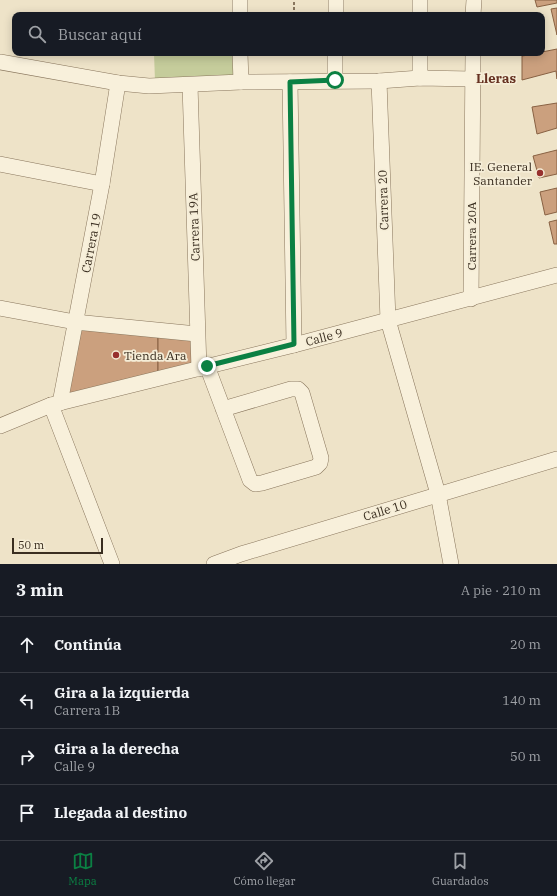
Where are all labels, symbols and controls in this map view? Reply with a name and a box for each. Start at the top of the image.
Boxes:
search box [12,12,545,56]
icon: search [26,23,48,45]
text: Buscar aquí [58,25,142,44]
district label: Lleras [476,70,516,87]
route start [326,71,344,89]
place label: IE. General Santander [470,159,533,188]
marker: IE. General Santander [535,168,545,178]
street label: Carrera 20 [374,170,392,230]
street label: Carrera 19A [185,192,203,262]
street label: Carrera 20A [464,201,479,270]
street label: Carrera 19 [78,212,104,274]
street label: Calle 9 [304,325,344,349]
place label: Tienda Ara [124,348,187,363]
marker: Tienda Ara [111,350,121,360]
route end [198,357,216,375]
street label: Calle 10 [361,496,409,524]
scale bar [12,536,103,555]
text: 50 m [18,538,44,552]
text: 3 min [16,579,64,601]
text: A pie · 210 m [461,582,541,599]
icon: ahead [16,634,38,656]
text: Continúa [54,635,121,654]
text: 20 m [510,636,541,653]
text: Gira a la izquierda [54,683,190,702]
icon: left [16,690,38,712]
text: 140 m [502,692,541,709]
text: Carrera 1B [54,702,120,719]
text: Gira a la derecha [54,739,179,758]
icon: right [16,746,38,768]
text: 50 m [510,748,541,765]
text: Calle 9 [54,758,95,775]
icon: arrive [16,802,38,824]
text: Llegada al destino [54,803,187,822]
tab: Mapa [68,850,97,888]
tab: Cómo llegar [234,850,295,888]
tab: Guardados [432,850,489,888]

